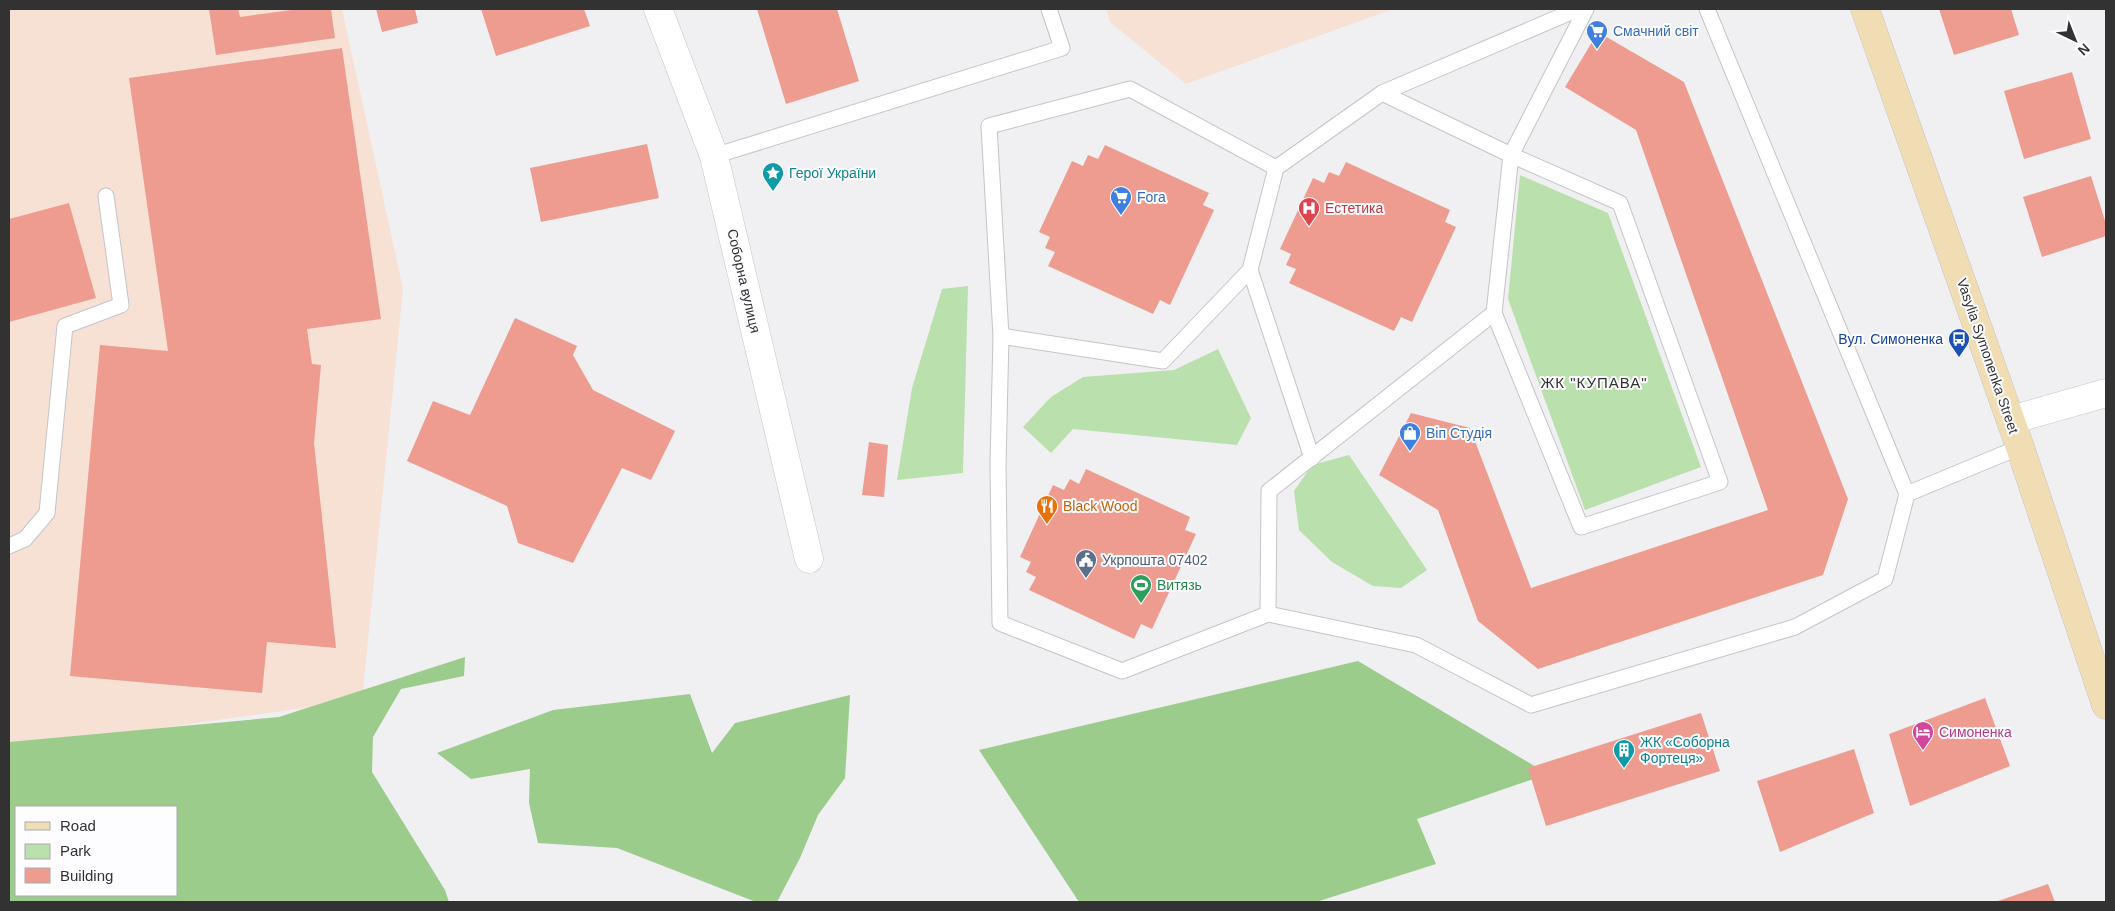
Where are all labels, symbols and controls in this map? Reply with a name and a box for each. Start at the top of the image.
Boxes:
north arrow [2050,15,2100,65]
supermarket icon: Смачний світ [1585,19,1609,50]
place label: Смачний світ [1613,23,1699,39]
text: N [2075,40,2093,59]
place icon: Герої України [761,161,785,192]
place label: Герої України [789,165,876,181]
supermarket icon: Fora [1109,185,1133,216]
place label: Fora [1137,189,1166,205]
hospital icon: Естетика [1297,196,1321,227]
place label: Естетика [1325,200,1383,216]
street label: Соборна вулиця [724,227,764,335]
street label: Vasylia Symonenka Street [1954,276,2022,436]
bus stop icon: Вул. Симоненка [1947,327,1971,358]
place label: Вул. Симоненка [1838,331,1943,347]
district label: ЖК "КУПАВА" [1540,374,1648,391]
shop icon: Віп Студія [1398,421,1422,452]
place label: Віп Студія [1426,425,1492,441]
restaurant icon: Black Wood [1035,494,1059,525]
place label: Black Wood [1063,498,1137,514]
public building icon: Укрпошта 07402 [1074,548,1098,579]
place label: Укрпошта 07402 [1102,552,1208,568]
sports icon: Витязь [1129,573,1153,604]
place label: Витязь [1157,577,1202,593]
hotel icon: Симоненка [1911,720,1935,751]
place label: Симоненка [1939,724,2012,740]
place label: ЖК «Соборна Фортеця» [1640,734,1730,766]
building icon: ЖК «Соборна Фортеця» [1612,738,1636,769]
legend [15,806,178,896]
text: Road [60,817,96,834]
text: Park [60,842,91,859]
text: Building [60,867,113,884]

